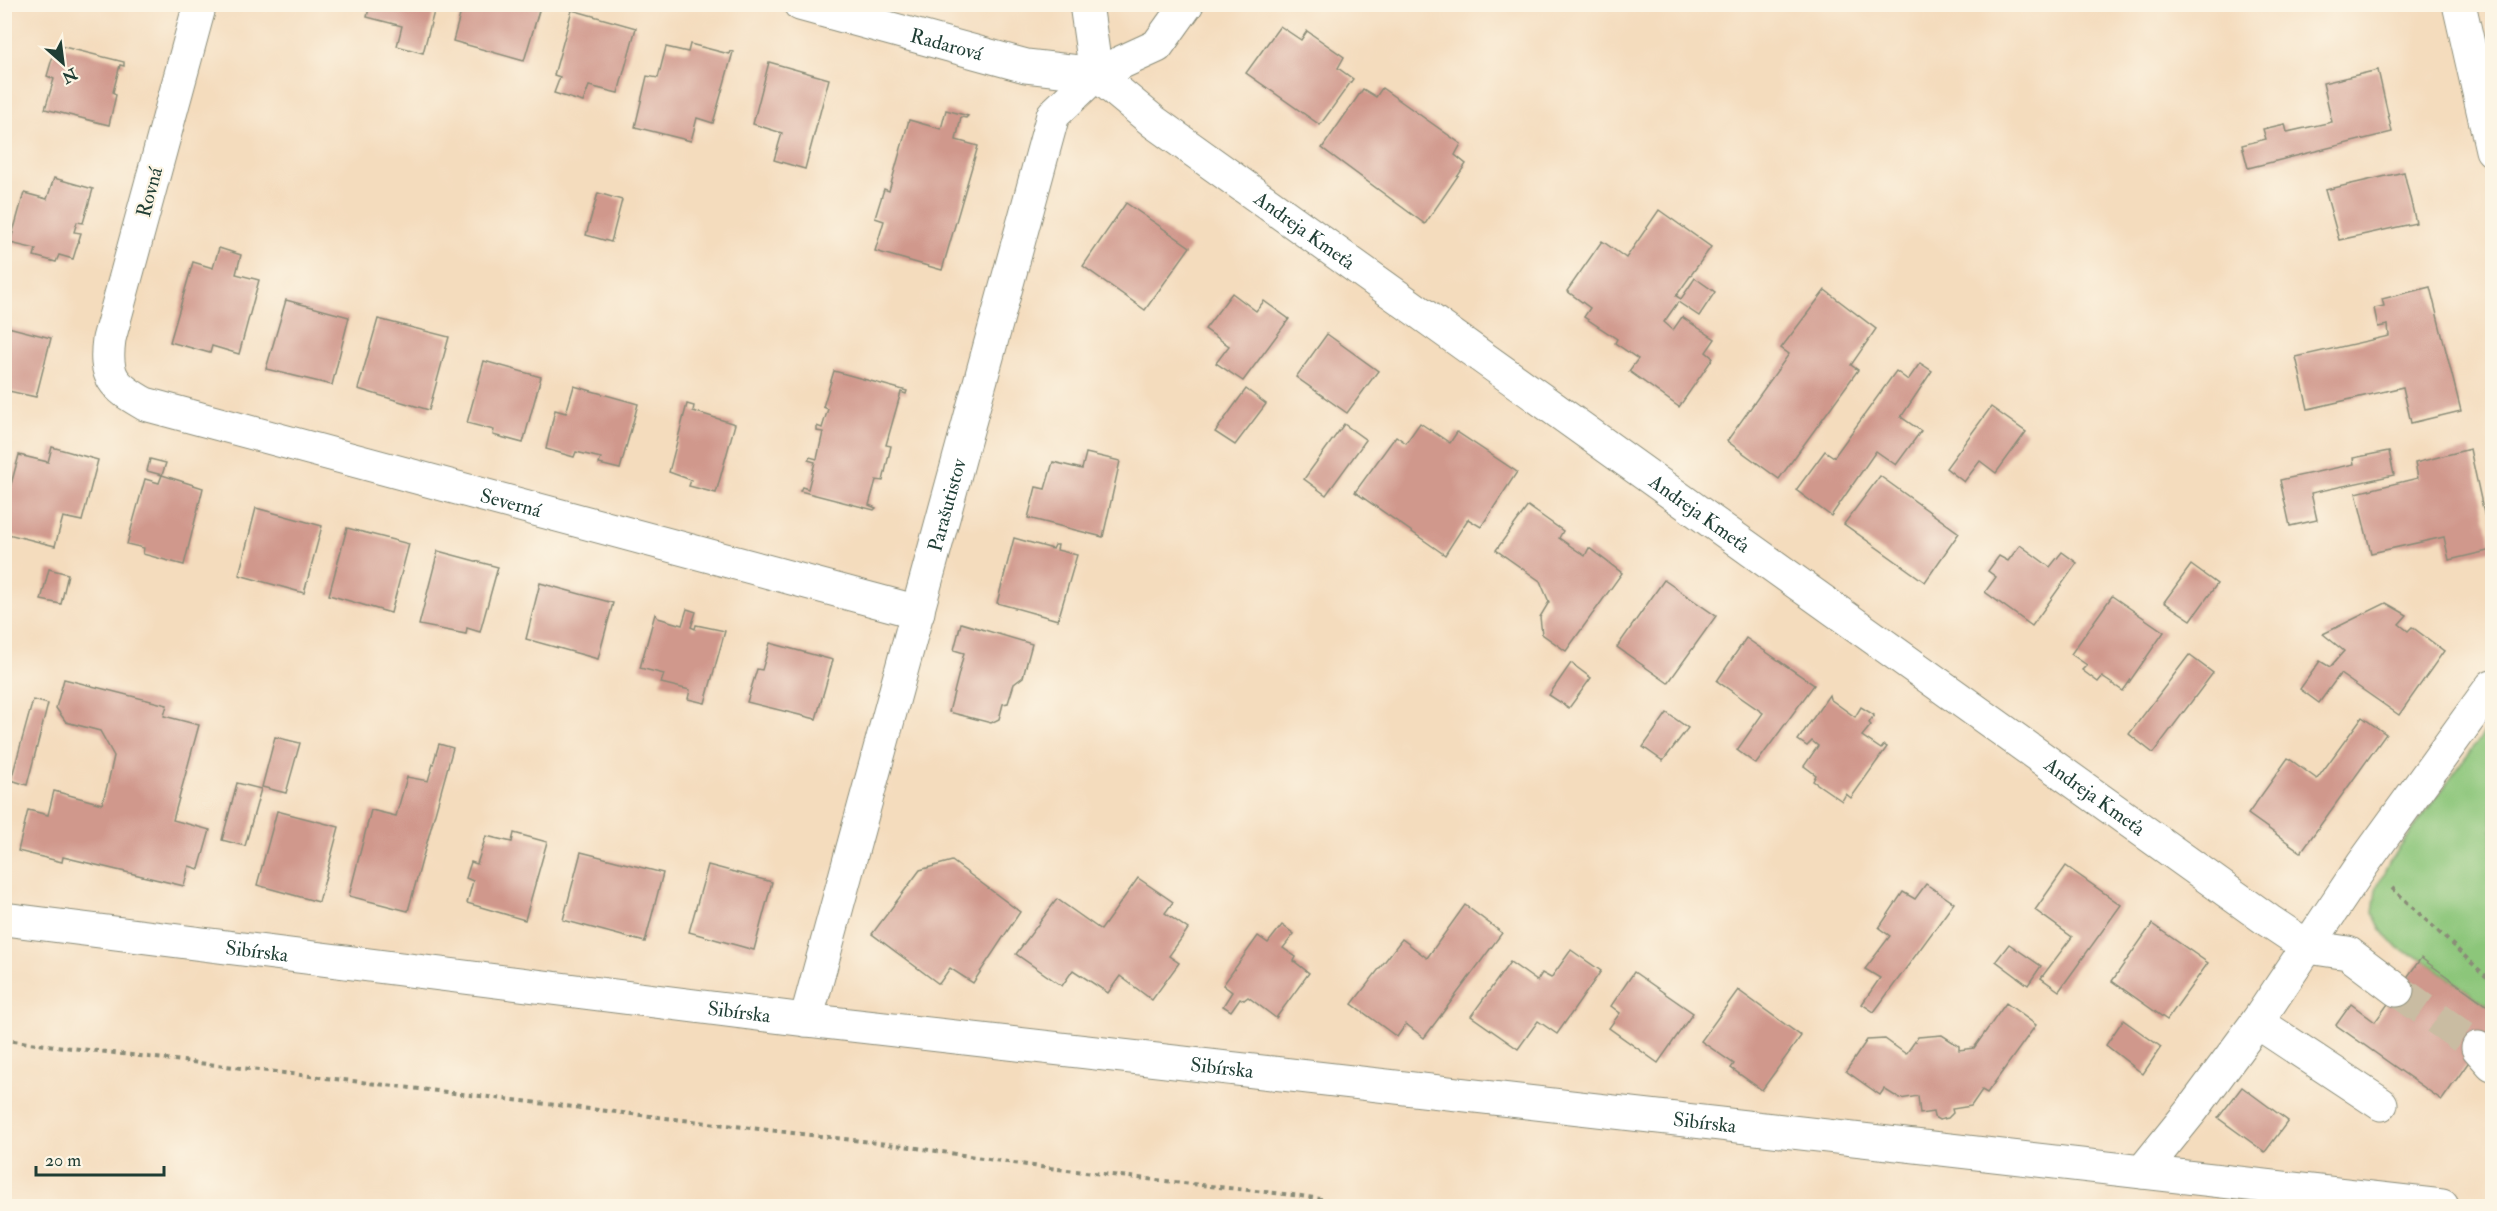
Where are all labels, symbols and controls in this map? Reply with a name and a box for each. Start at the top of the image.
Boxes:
street label: Radarová [907,23,986,67]
north arrow [33,33,93,93]
text: N [58,63,81,88]
street label: Rovná [131,164,168,220]
street label: Andreja Kmeťa [1249,185,1361,276]
street label: Parašutistov [922,455,972,554]
street label: Andreja Kmeťa [1644,468,1756,559]
street label: Severná [478,483,545,523]
street label: Andreja Kmeťa [2039,752,2151,842]
street label: Sibírska [224,935,291,968]
street label: Sibírska [706,996,773,1029]
street label: Sibírska [1189,1052,1256,1084]
street label: Sibírska [1672,1107,1738,1139]
scale bar [36,1139,164,1177]
text: 20 m [45,1149,81,1172]

